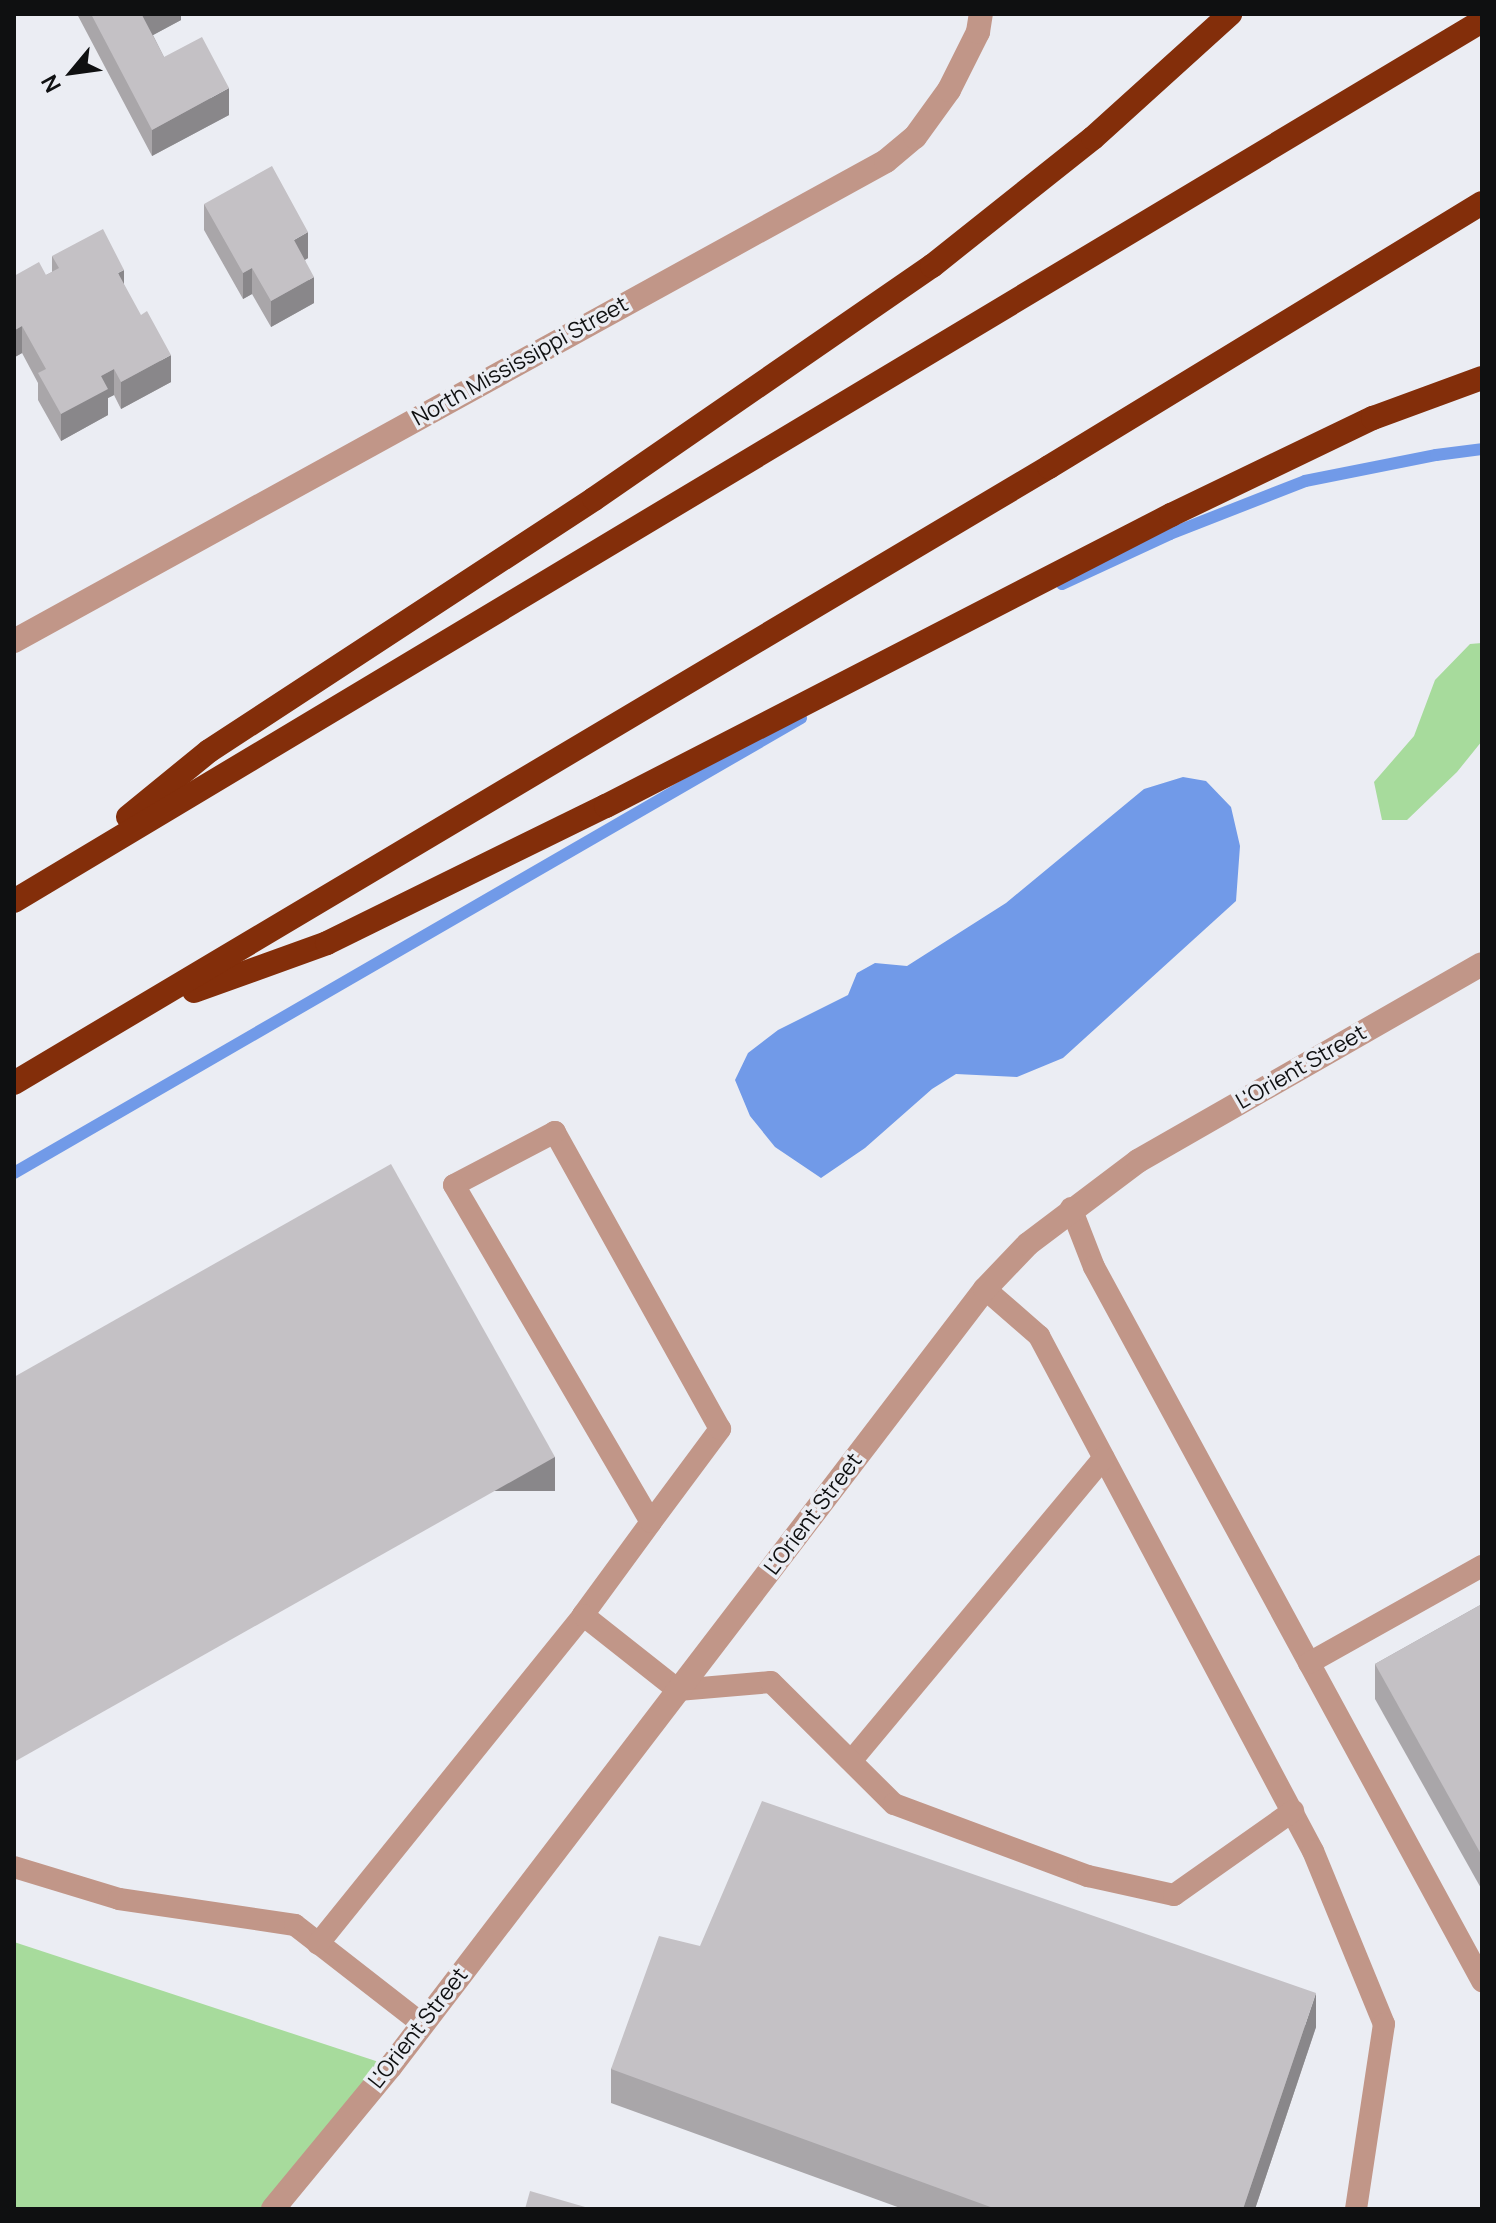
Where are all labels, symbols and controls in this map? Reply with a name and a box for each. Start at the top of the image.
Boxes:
north arrow [32,32,112,112]
text: N [34,69,68,98]
street label: North Mississippi Street [408,291,632,431]
street label: L'Orient Street [1231,1019,1371,1115]
street label: L'Orient Street [759,1448,867,1580]
street label: L'Orient Street [363,1962,473,2094]

